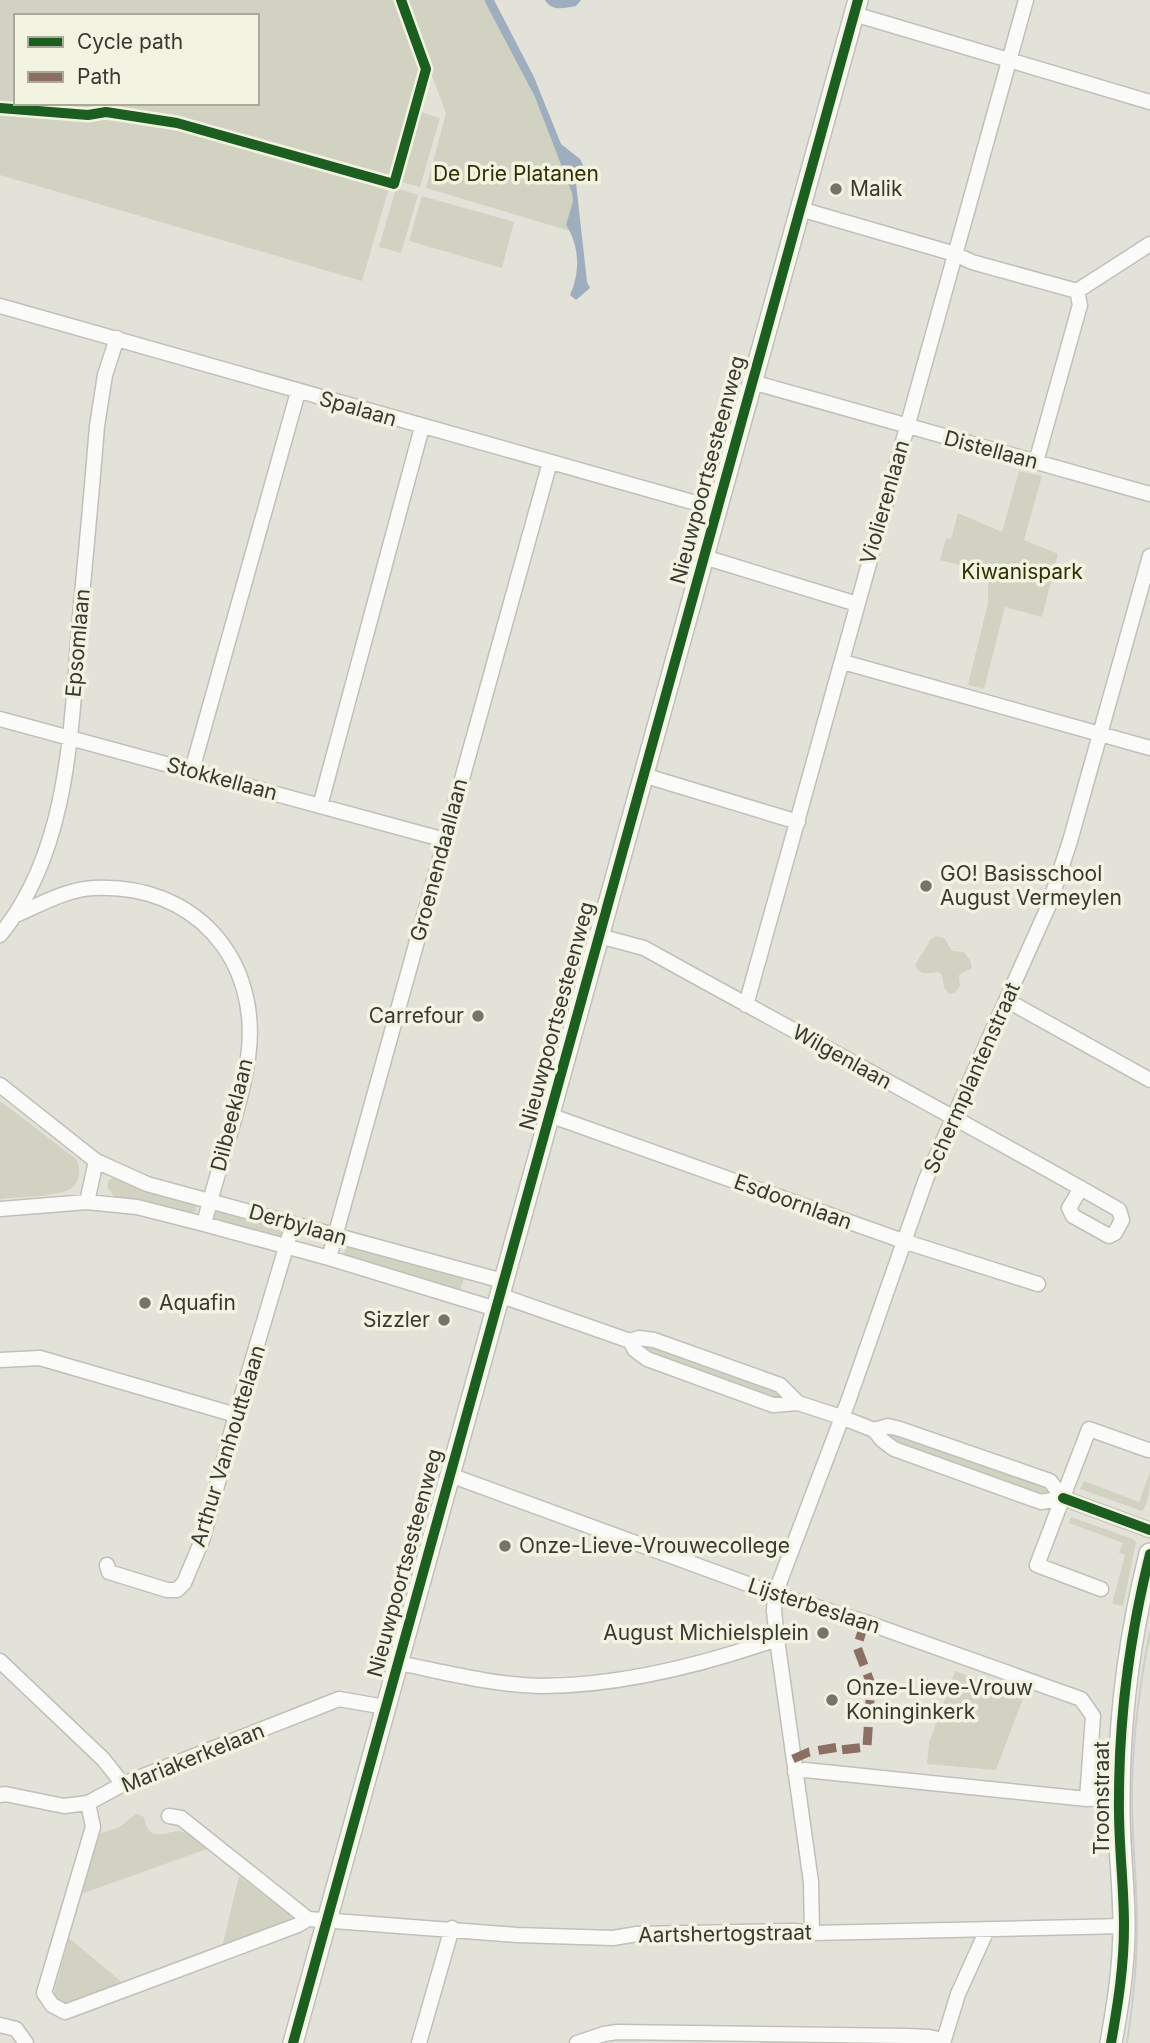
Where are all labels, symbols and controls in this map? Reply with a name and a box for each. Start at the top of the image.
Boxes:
legend [14,14,259,105]
text: Cycle path [77,29,183,54]
text: Path [77,64,122,89]
park label: De Drie Platanen [433,161,599,186]
place label: Malik [850,176,903,201]
marker: Malik [828,181,844,197]
street label: Nieuwpoortsesteenweg [665,353,750,587]
street label: Spalaan [317,386,400,431]
street label: Distellaan [941,425,1041,474]
street label: Violierenlaan [855,437,914,567]
park label: Kiwanispark [961,559,1083,584]
street label: Epsomlaan [60,588,95,698]
street label: Stokkellaan [164,752,280,805]
street label: Groenendaallaan [405,776,472,944]
place label: GO! Basisschool August Vermeylen [940,861,1122,910]
marker: GO! Basisschool August Vermeylen [918,878,934,894]
street label: Nieuwpoortsesteenweg [514,899,599,1133]
street label: Schermplantenstraat [918,978,1025,1177]
place label: Carrefour [369,1003,464,1028]
marker: Carrefour [470,1008,486,1024]
street label: Wilgenlaan [788,1019,896,1094]
street label: Dilbeeklaan [205,1056,258,1174]
street label: Esdoornlaan [731,1169,855,1234]
street label: Derbylaan [246,1199,350,1250]
place label: Aquafin [159,1290,236,1315]
marker: Aquafin [137,1295,153,1311]
place label: Sizzler [363,1307,430,1332]
marker: Sizzler [436,1312,452,1328]
street label: Arthur Vanhouttelaan [185,1342,270,1550]
street label: Nieuwpoortsesteenweg [362,1446,447,1680]
place label: Onze-Lieve-Vrouwecollege [519,1533,790,1558]
marker: Onze-Lieve-Vrouwecollege [497,1538,513,1554]
street label: Lijsterbeslaan [745,1572,883,1639]
place label: August Michielsplein [603,1620,809,1645]
marker: August Michielsplein [815,1625,831,1641]
place label: Onze-Lieve-Vrouw Koninginkerk [846,1675,1033,1724]
marker: Onze-Lieve-Vrouw Koninginkerk [824,1692,840,1708]
street label: Mariakerkelaan [118,1718,268,1798]
street label: Troonstraat [1089,1741,1114,1855]
street label: Aartshertogstraat [638,1919,812,1948]

